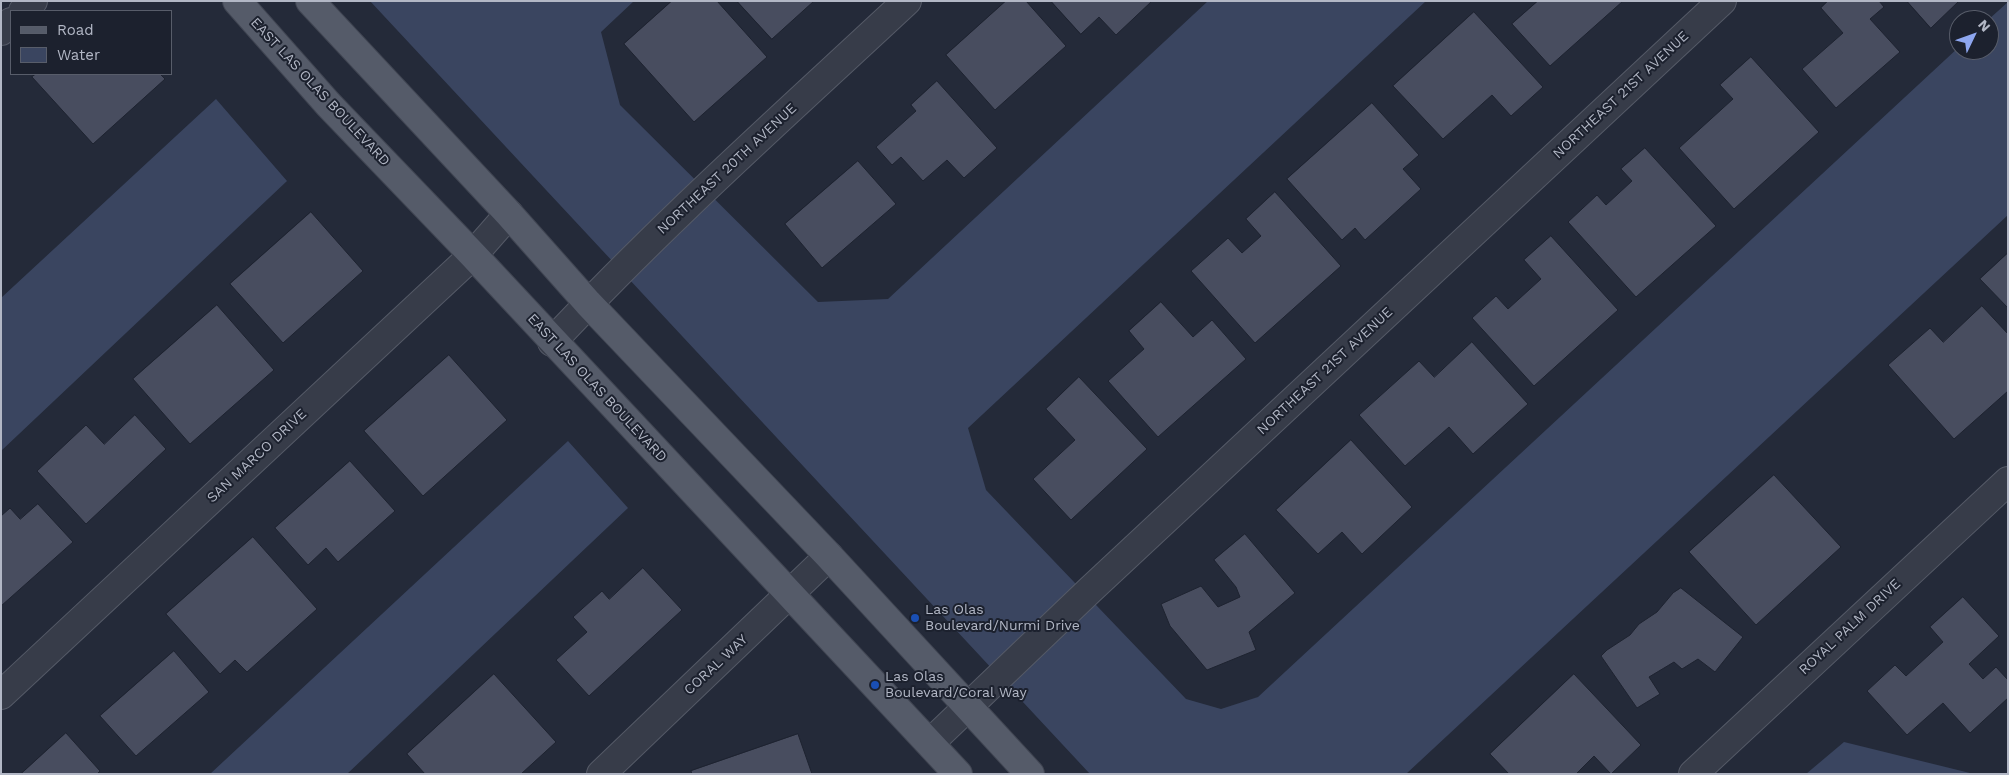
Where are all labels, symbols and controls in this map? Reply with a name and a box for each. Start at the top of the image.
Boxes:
legend [10,10,172,75]
north arrow [1949,10,1999,60]
street label: EAST LAS OLAS BOULEVARD [247,14,393,170]
text: N [1975,16,1994,35]
text: Road [57,21,94,39]
street label: NORTHEAST 21ST AVENUE [1550,28,1692,162]
text: Water [57,46,100,64]
street label: NORTHEAST 20TH AVENUE [654,100,800,238]
street label: NORTHEAST 21ST AVENUE [1254,304,1396,438]
street label: EAST LAS OLAS BOULEVARD [524,310,670,466]
street label: SAN MARCO DRIVE [204,406,310,506]
street label: ROYAL PALM DRIVE [1796,576,1904,678]
place label: Las Olas Boulevard/Nurmi Drive [925,602,1080,634]
marker: Las Olas Boulevard/Nurmi Drive [909,612,921,624]
street label: CORAL WAY [681,631,751,699]
place label: Las Olas Boulevard/Coral Way [885,669,1027,702]
marker: Las Olas Boulevard/Coral Way [869,679,881,691]

